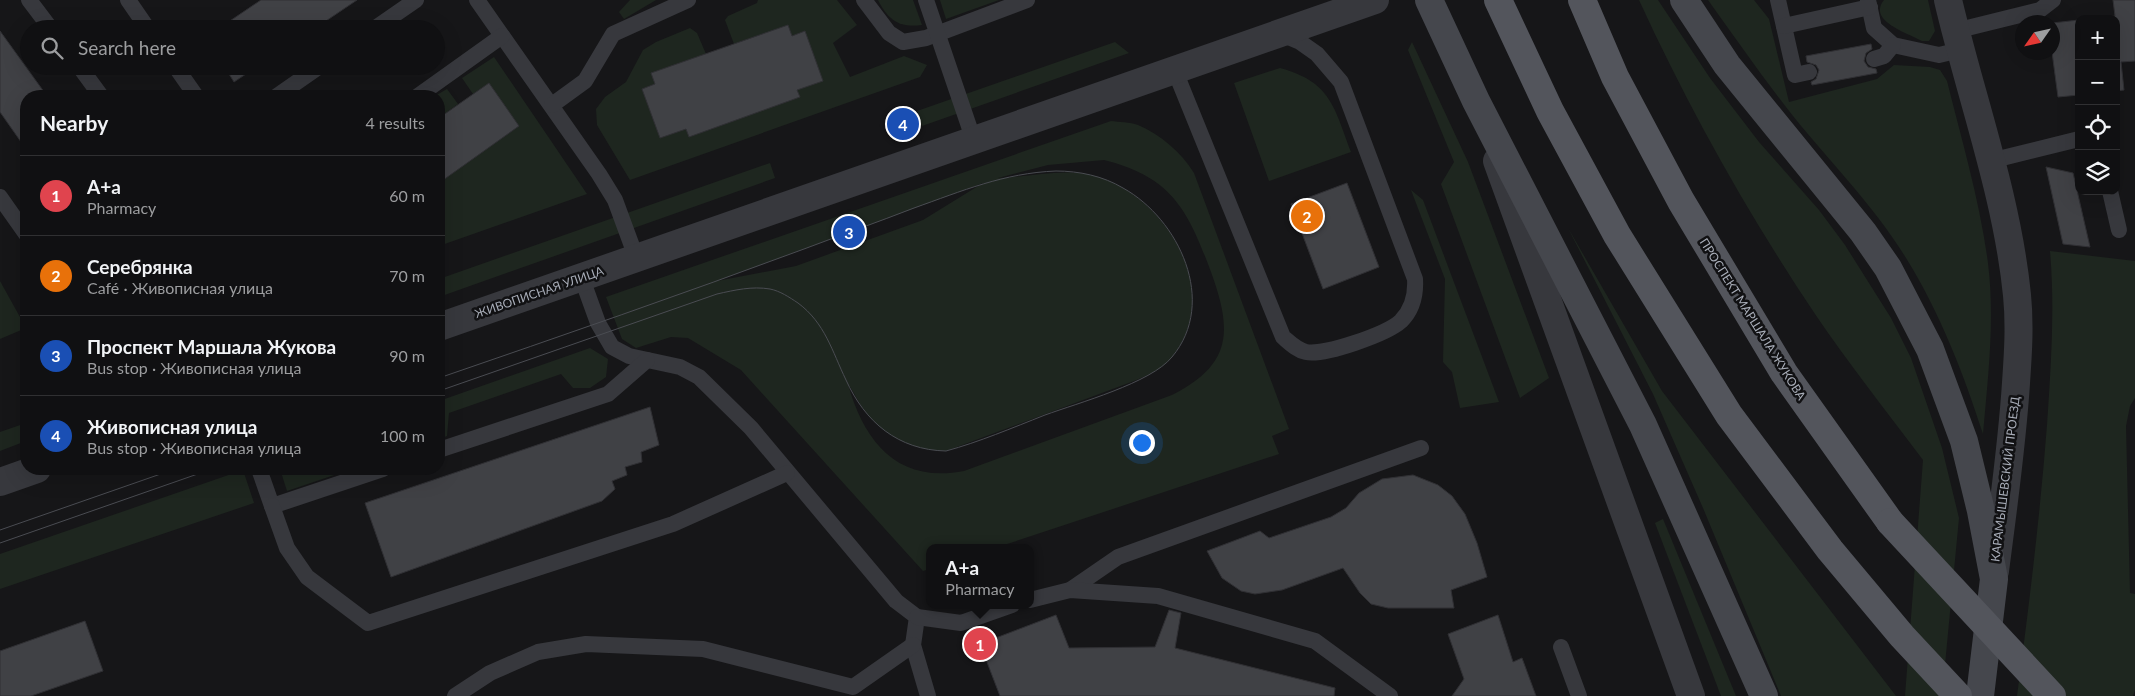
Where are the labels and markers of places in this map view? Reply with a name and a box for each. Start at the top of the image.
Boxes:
pin: 4 [887,105,919,143]
pin: 2 [1291,197,1323,235]
pin: 3 [833,213,865,251]
pin: 1 [964,625,996,663]

